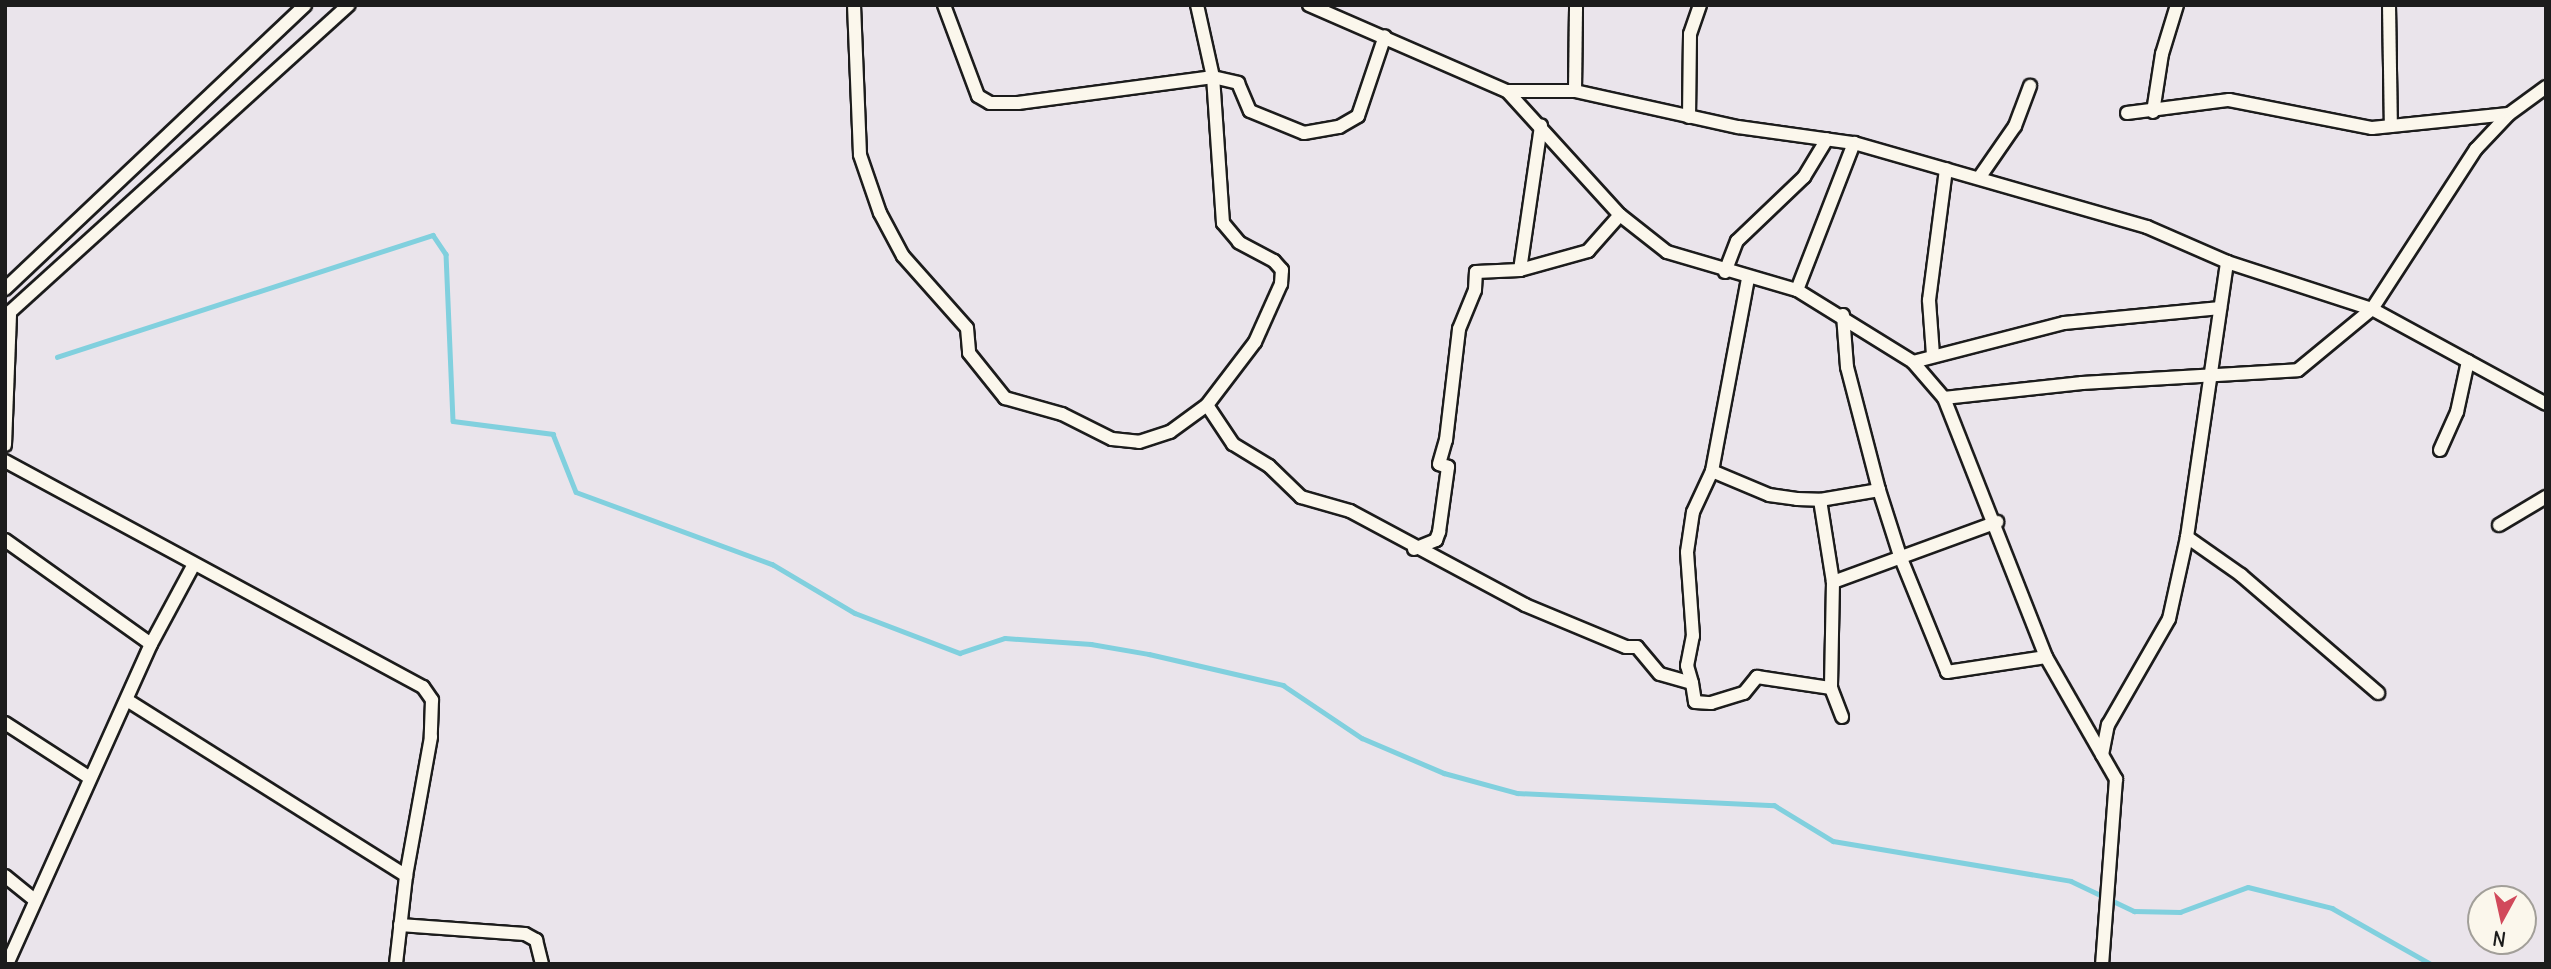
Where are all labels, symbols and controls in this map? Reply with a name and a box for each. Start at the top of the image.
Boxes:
north arrow [2467,885,2537,955]
text: N [2491,926,2508,952]

